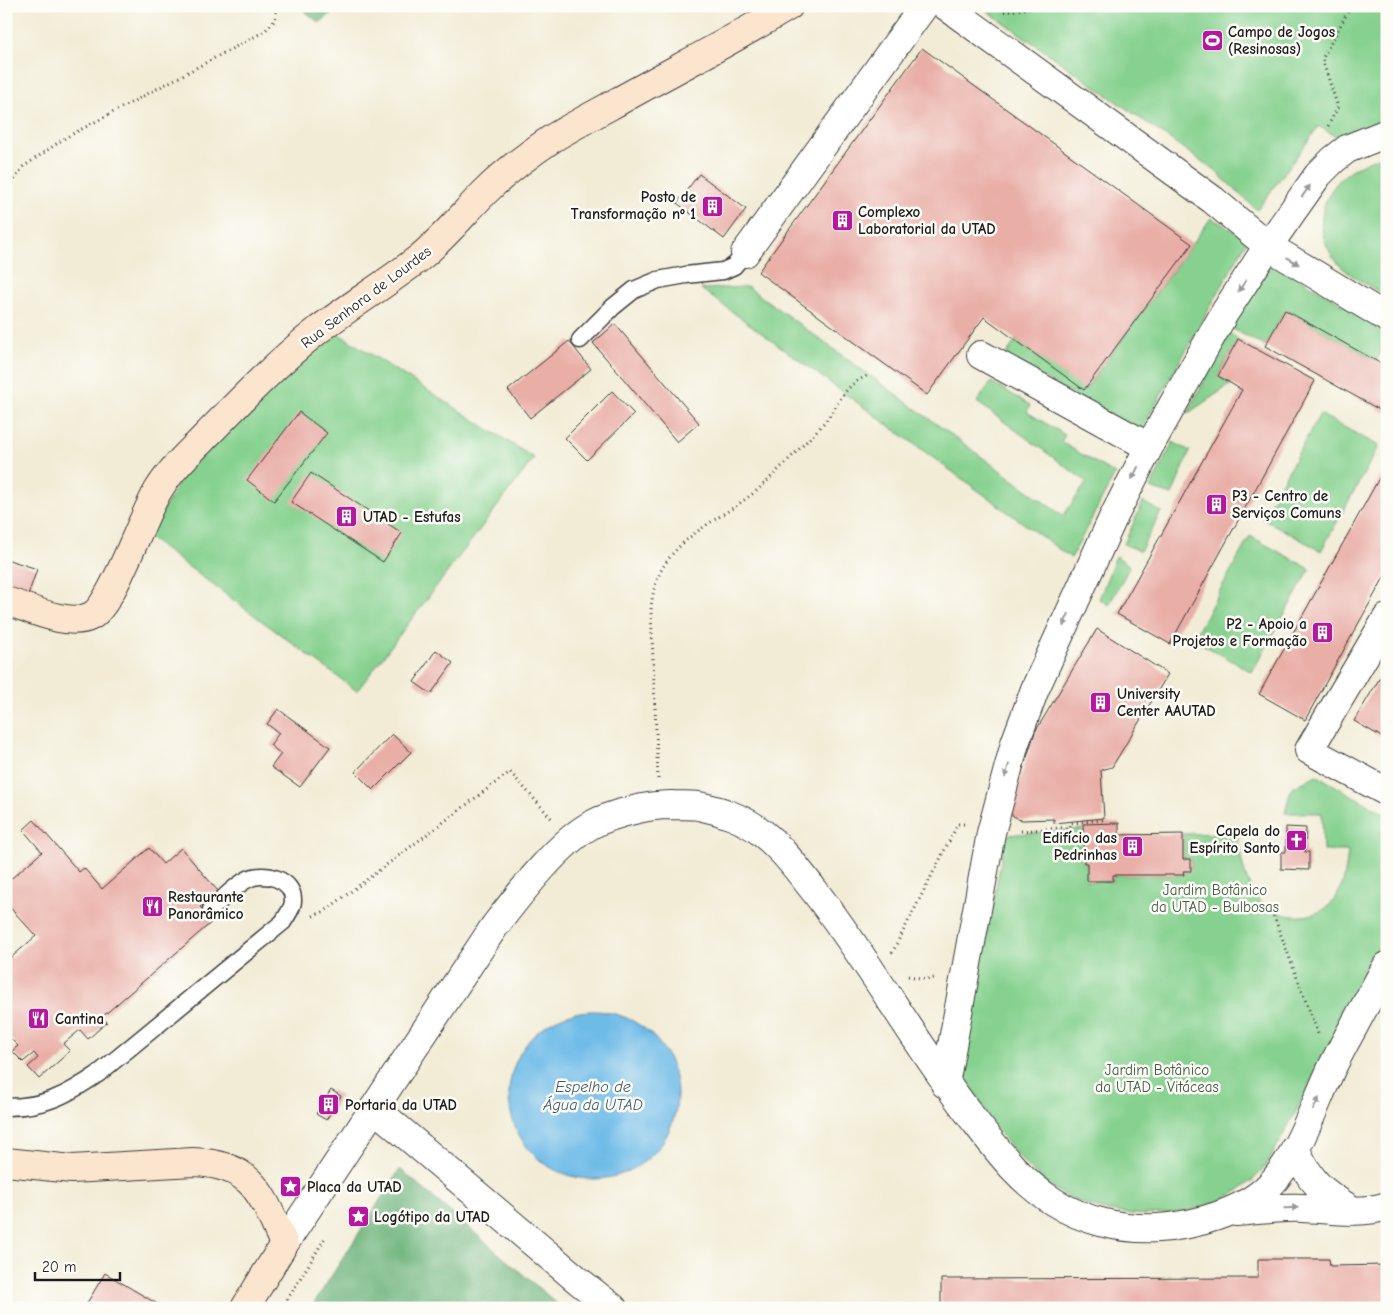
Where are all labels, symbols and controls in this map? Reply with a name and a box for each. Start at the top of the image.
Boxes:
place label: Campo de Jogos (Resinosas) [1228,23,1335,58]
sports icon: Campo de Jogos (Resinosas) [1200,29,1224,53]
one-way arrow [1301,185,1311,198]
place label: Posto de Transformação nº 1 [571,188,696,223]
building icon: Posto de Transformação nº 1 [700,194,724,218]
place label: Complexo Laboratorial da UTAD [858,203,996,238]
building icon: Complexo Laboratorial da UTAD [830,209,854,233]
street label: Rua Senhora de Lourdes [297,242,435,352]
one-way arrow [1287,256,1300,265]
one-way arrow [1237,280,1246,293]
one-way arrow [1131,466,1139,480]
place label: P3 - Centro de Serviços Comuns [1232,487,1341,522]
building icon: P3 - Centro de Serviços Comuns [1204,493,1228,517]
building icon: UTAD - Estufas [335,505,359,529]
place label: UTAD - Estufas [363,508,461,526]
one-way arrow [1061,613,1069,627]
place label: P2 - Apoio a Projetos e Formação [1173,615,1307,650]
building icon: P2 - Apoio a Projetos e Formação [1311,621,1335,645]
place label: University Center AAUTAD [1117,685,1216,720]
building icon: University Center AAUTAD [1089,691,1113,715]
one-way arrow [1003,764,1011,779]
place label: Capela do Espírito Santo [1190,822,1280,857]
church icon: Capela do Espírito Santo [1284,828,1308,852]
place label: Edifício das Pedrinhas [1043,829,1117,864]
building icon: Edifício das Pedrinhas [1121,835,1145,859]
park label: Jardim Botânico da UTAD - Bulbosas [1151,881,1279,916]
place label: Restaurante Panorâmico [168,888,244,923]
restaurant icon: Restaurante Panorâmico [140,894,164,918]
restaurant icon: Cantina [27,1007,51,1031]
place label: Cantina [55,1010,104,1028]
park label: Jardim Botânico da UTAD - Vitáceas [1095,1061,1219,1096]
water label: Espelho de Água da UTAD [542,1078,643,1114]
building icon: Portaria da UTAD [317,1093,341,1117]
place label: Portaria da UTAD [345,1096,457,1114]
one-way arrow [1312,1097,1320,1111]
place icon: Placa da UTAD [279,1175,303,1199]
place label: Placa da UTAD [307,1178,402,1196]
one-way arrow [1283,1204,1299,1212]
place icon: Logótipo da UTAD [346,1205,370,1229]
place label: Logótipo da UTAD [374,1208,490,1226]
scale bar [35,1249,120,1281]
text: 20 m [42,1258,76,1276]

